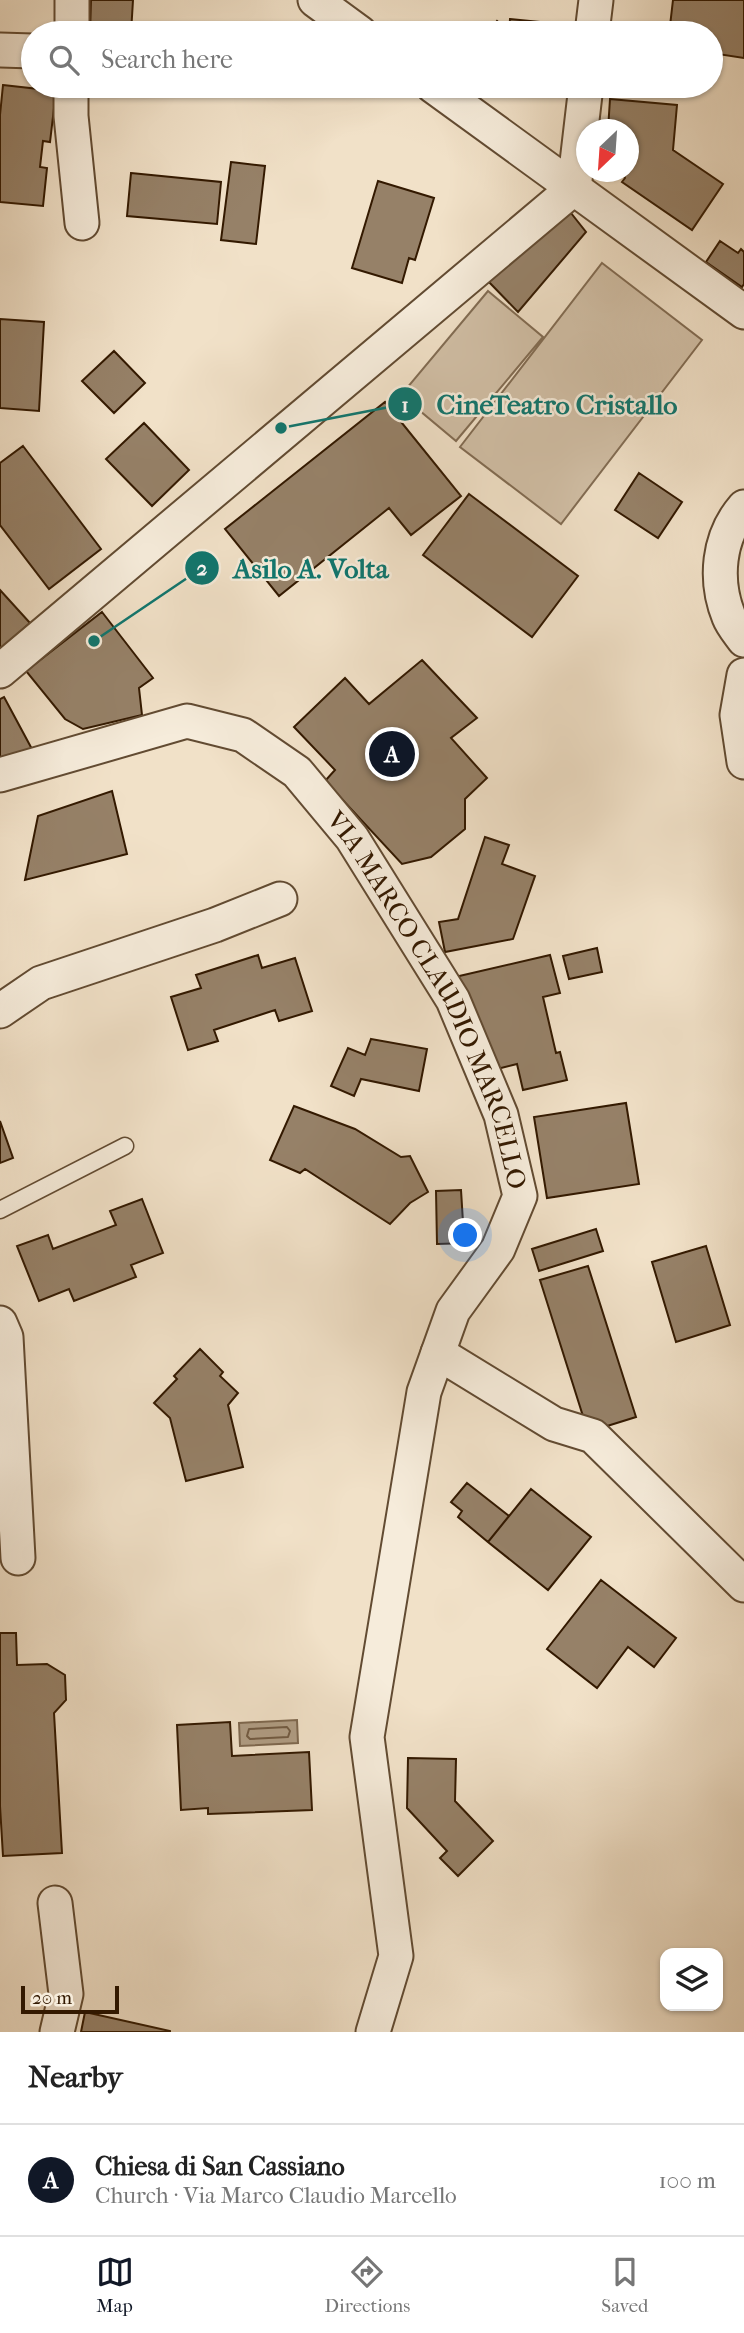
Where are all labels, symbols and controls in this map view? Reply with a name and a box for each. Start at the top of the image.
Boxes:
search box [21,21,723,98]
icon: search [45,41,83,79]
text: Search here [101,44,233,75]
north arrow [576,119,639,182]
callout: CineTeatro Cristallo [388,380,691,429]
text: CineTeatro Cristallo [437,388,677,421]
text: 1 [401,393,409,417]
callout: Asilo A. Volta [184,544,403,593]
text: Asilo A. Volta [231,552,390,585]
text: 2 [197,556,208,580]
pin: A [369,728,415,780]
street label: VIA MARCO CLAUDIO MARCELLO [320,804,533,1192]
your location [448,1218,482,1252]
map controls [660,1948,723,2011]
button: layers [660,1948,723,2011]
scale bar [21,1983,119,2015]
text: 20 m [32,1987,72,2009]
text: Nearby [28,2060,123,2095]
text: Chiesa di San Cassiano [95,2151,345,2182]
text: A [44,2167,58,2194]
text: 100 m [658,2167,716,2194]
text: Church · Via Marco Claudio Marcello [95,2182,457,2209]
tab: Map [96,2253,134,2317]
tab: Directions [325,2253,410,2317]
tab: Saved [601,2253,648,2317]

